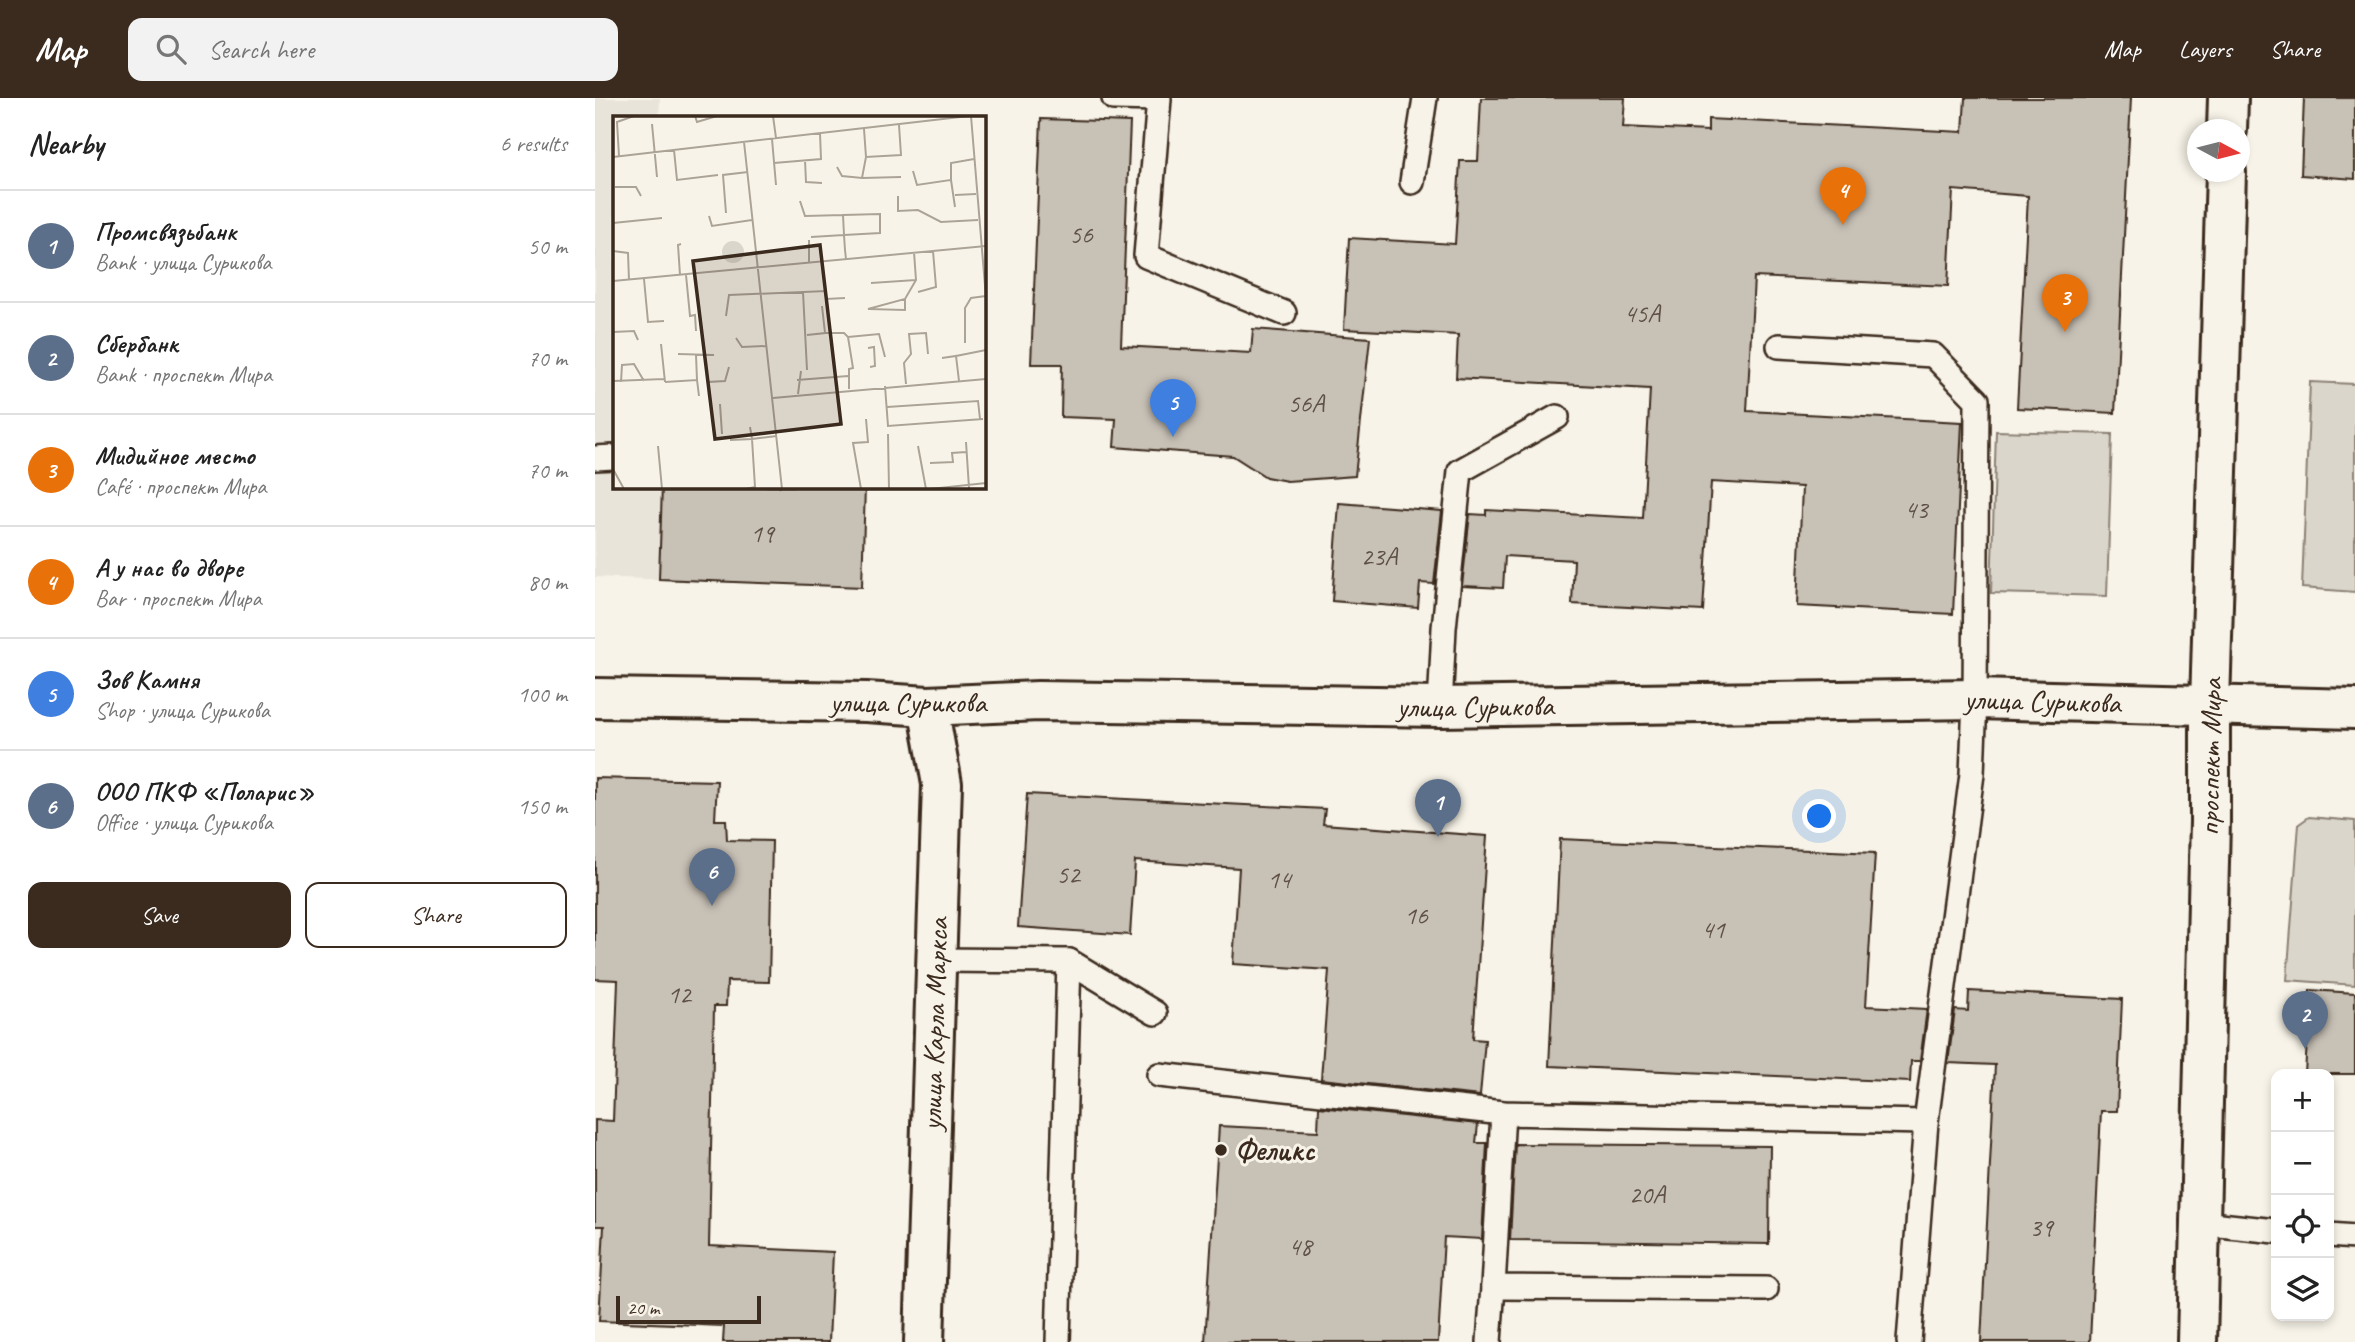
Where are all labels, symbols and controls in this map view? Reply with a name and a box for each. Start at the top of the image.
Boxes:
search box [128,18,618,81]
text: Map [35,28,86,70]
icon: search [152,30,190,68]
text: Search here [208,33,314,66]
text: Map [2104,34,2141,64]
text: Layers [2179,34,2232,64]
text: Share [2270,34,2320,64]
inset map [613,116,985,488]
north arrow [2187,119,2250,182]
text: Nearby [28,125,104,163]
text: 6 results [500,129,567,158]
pin: 4 [1820,167,1866,225]
text: Промсвязьбанк [95,215,237,248]
house number: 56 [1069,218,1094,251]
text: 1 [46,232,56,261]
text: 50 m [528,232,567,261]
text: Bank · улица Сурикова [95,248,271,277]
pin: 3 [2042,274,2088,332]
house number: 45А [1624,297,1662,330]
text: Сбербанк [95,327,178,360]
text: 2 [46,344,56,373]
text: 70 m [528,344,567,373]
text: Bank · проспект Мира [95,360,272,389]
pin: 5 [1150,379,1196,437]
house number: 56А [1288,387,1326,420]
text: Мидийное место [95,439,254,472]
text: 3 [46,456,56,485]
text: 70 m [528,456,567,485]
text: Café · проспект Мира [95,472,266,501]
house number: 43 [1904,493,1930,526]
house number: 19 [750,517,776,550]
house number: 23А [1361,540,1399,573]
text: А у нас во дворе [95,551,243,584]
text: 4 [46,568,56,597]
text: 80 m [528,568,567,597]
text: Bar · проспект Мира [95,584,262,613]
text: Зов Камня [95,663,199,696]
street label: проспект Мира [2190,676,2230,836]
text: 5 [46,680,56,709]
text: 100 m [518,680,567,709]
street label: улица Сурикова [1962,680,2123,722]
street label: улица Сурикова [828,683,988,721]
street label: улица Сурикова [1395,686,1556,726]
text: Shop · улица Сурикова [95,696,270,725]
text: ООО ПКФ «Поларис» [95,775,314,808]
pin: 1 [1415,779,1461,837]
text: 6 [46,792,56,821]
text: 150 m [518,792,567,821]
your location [1802,799,1836,833]
text: Office · улица Сурикова [95,808,273,837]
pin: 6 [689,848,735,906]
house number: 52 [1056,858,1082,891]
house number: 14 [1267,863,1293,896]
button: Save [28,882,291,948]
button: Share [305,882,567,948]
house number: 16 [1404,899,1429,932]
house number: 41 [1701,913,1726,946]
street label: улица Карла Маркса [912,915,957,1133]
house number: 12 [667,978,693,1011]
pin: 2 [2282,991,2328,1049]
map controls [2271,1069,2334,1321]
button: + [2271,1069,2334,1132]
place label: Феликс [1235,1131,1315,1169]
button: − [2271,1132,2334,1195]
marker: Феликс [1213,1142,1229,1158]
house number: 20А [1629,1178,1667,1211]
button: locate [2271,1195,2334,1258]
house number: 39 [2029,1211,2055,1244]
house number: 48 [1288,1230,1314,1263]
button: layers [2271,1258,2334,1321]
scale bar [616,1293,761,1325]
text: 20 m [627,1296,659,1320]

